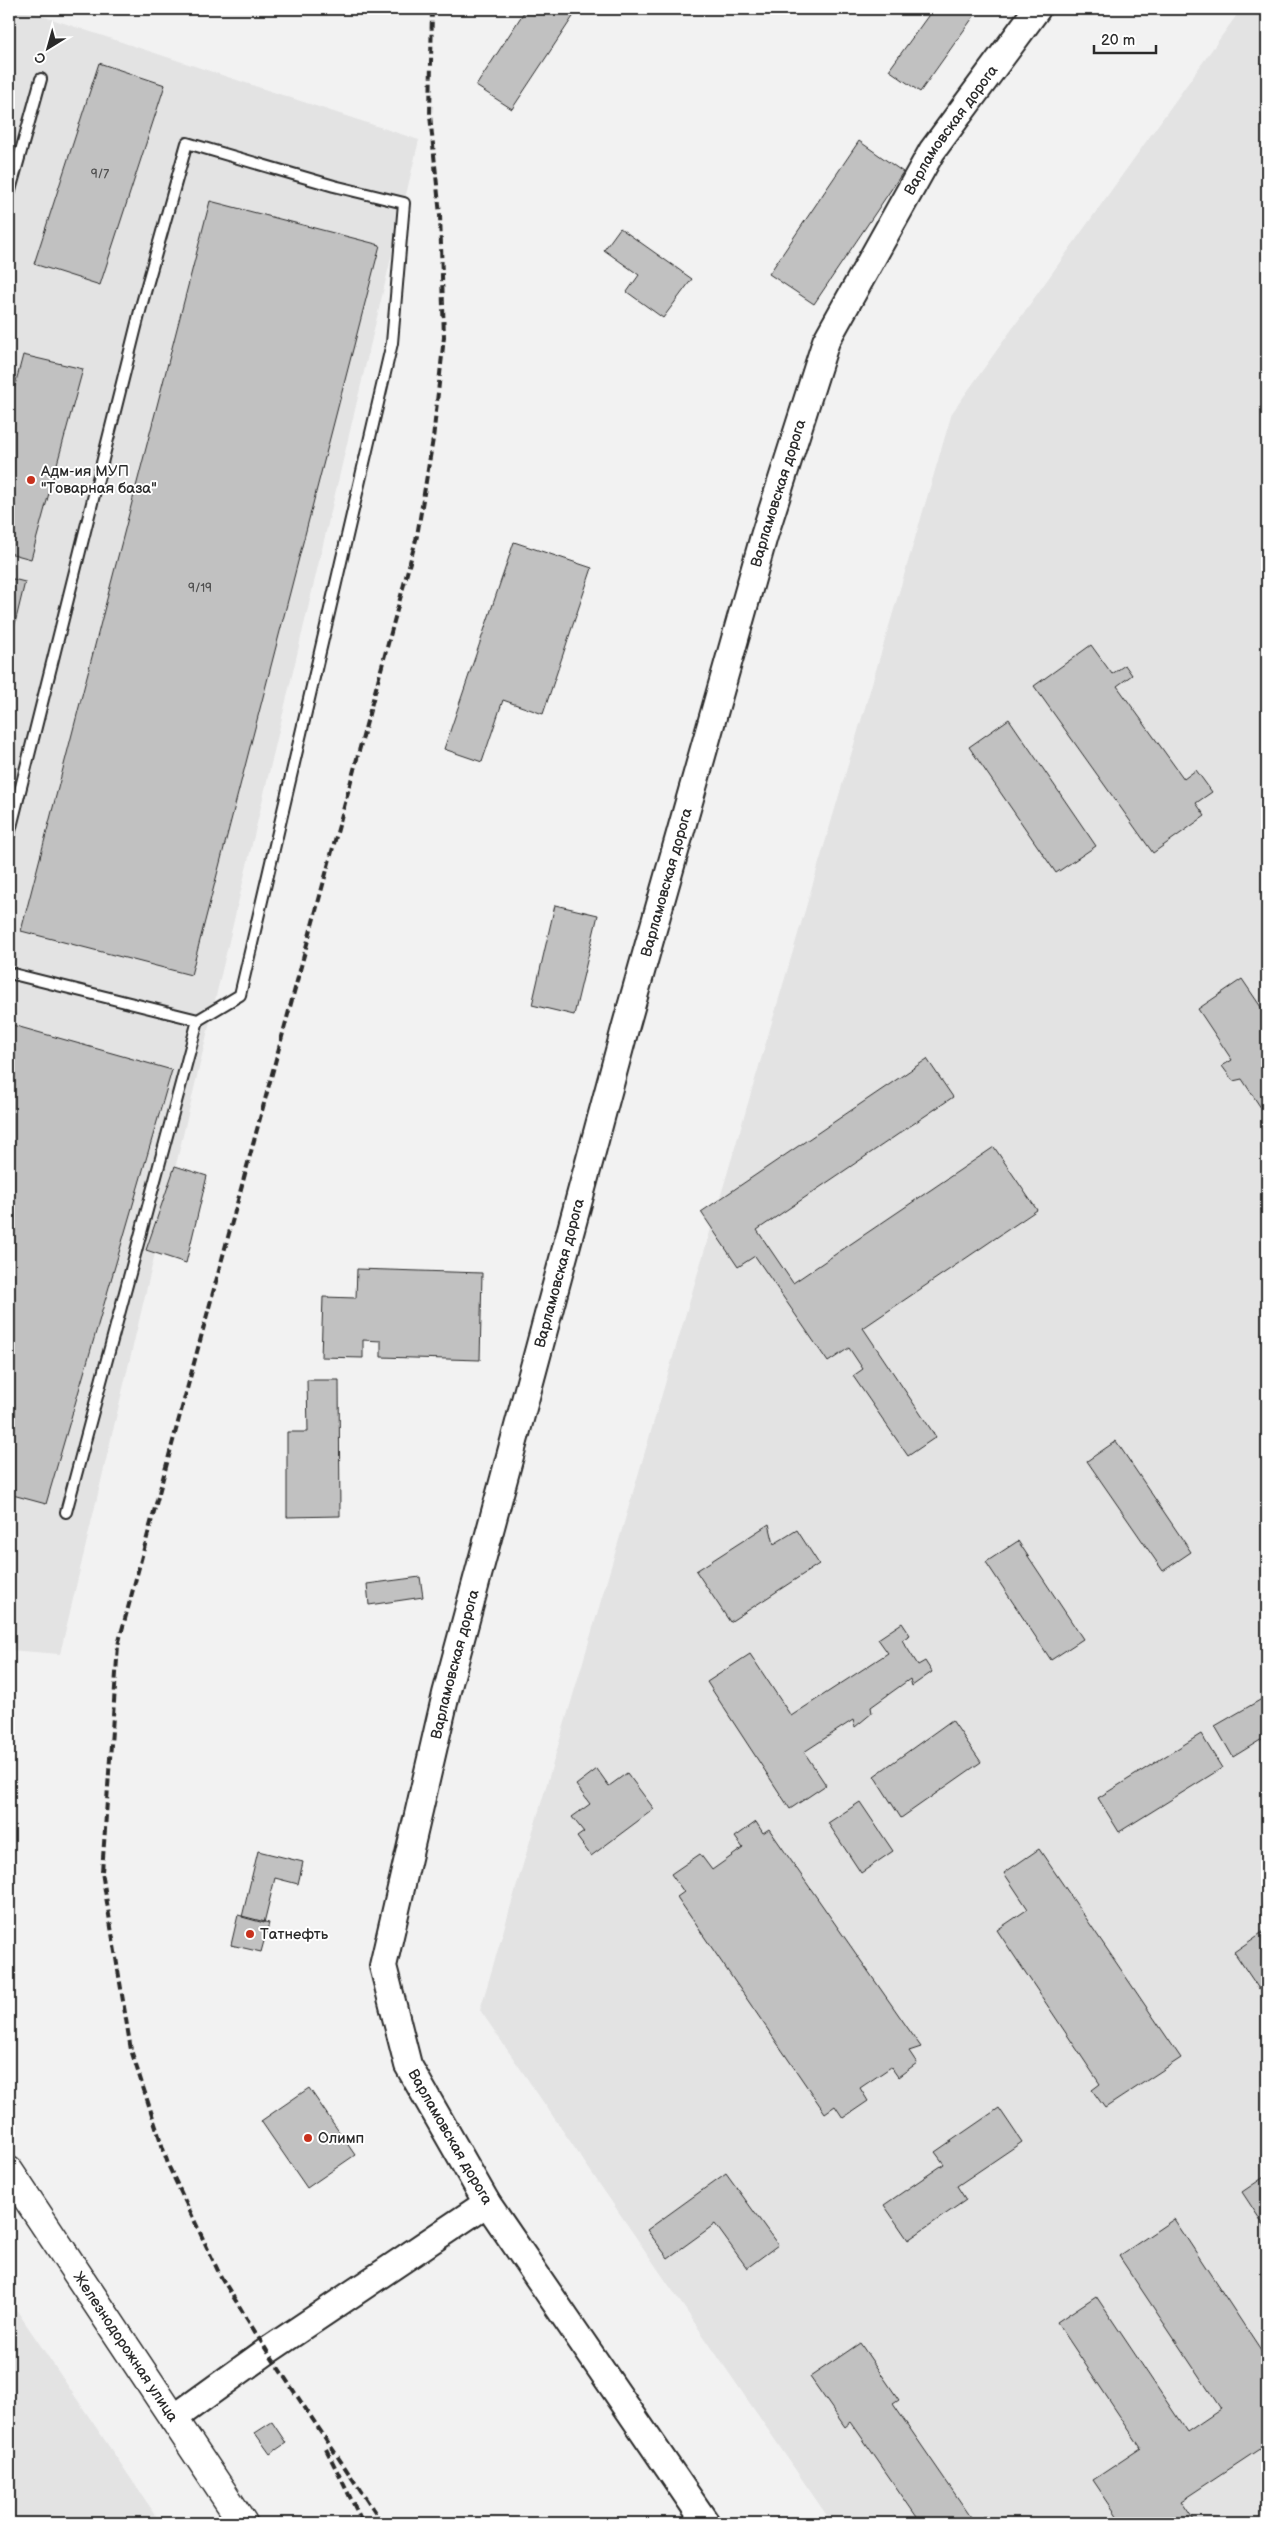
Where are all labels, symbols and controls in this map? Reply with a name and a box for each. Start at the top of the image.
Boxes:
north arrow [22,22,72,72]
scale bar [1094,22,1156,54]
text: 20 m [1101,31,1135,50]
text: С [31,48,49,68]
street label: Варламовская дорога [900,61,1002,198]
house number: 9/7 [91,167,109,182]
street label: Варламовская дорога [746,417,810,569]
place label: Адм-ия МУП "Товарная база" [40,462,157,498]
marker: Адм-ия МУП "Товарная база" [25,474,37,486]
house number: 9/19 [188,581,212,596]
street label: Варламовская дорога [636,806,696,959]
street label: Варламовская дорога [530,1196,588,1350]
street label: Варламовская дорога [426,1587,483,1741]
place label: Татнефть [260,1925,329,1944]
marker: Татнефть [244,1928,256,1940]
street label: Варламовская дорога [403,2066,497,2208]
place label: Олимп [318,2129,364,2148]
marker: Олимп [302,2132,314,2144]
street label: Железнодорожная улица [69,2268,183,2426]

